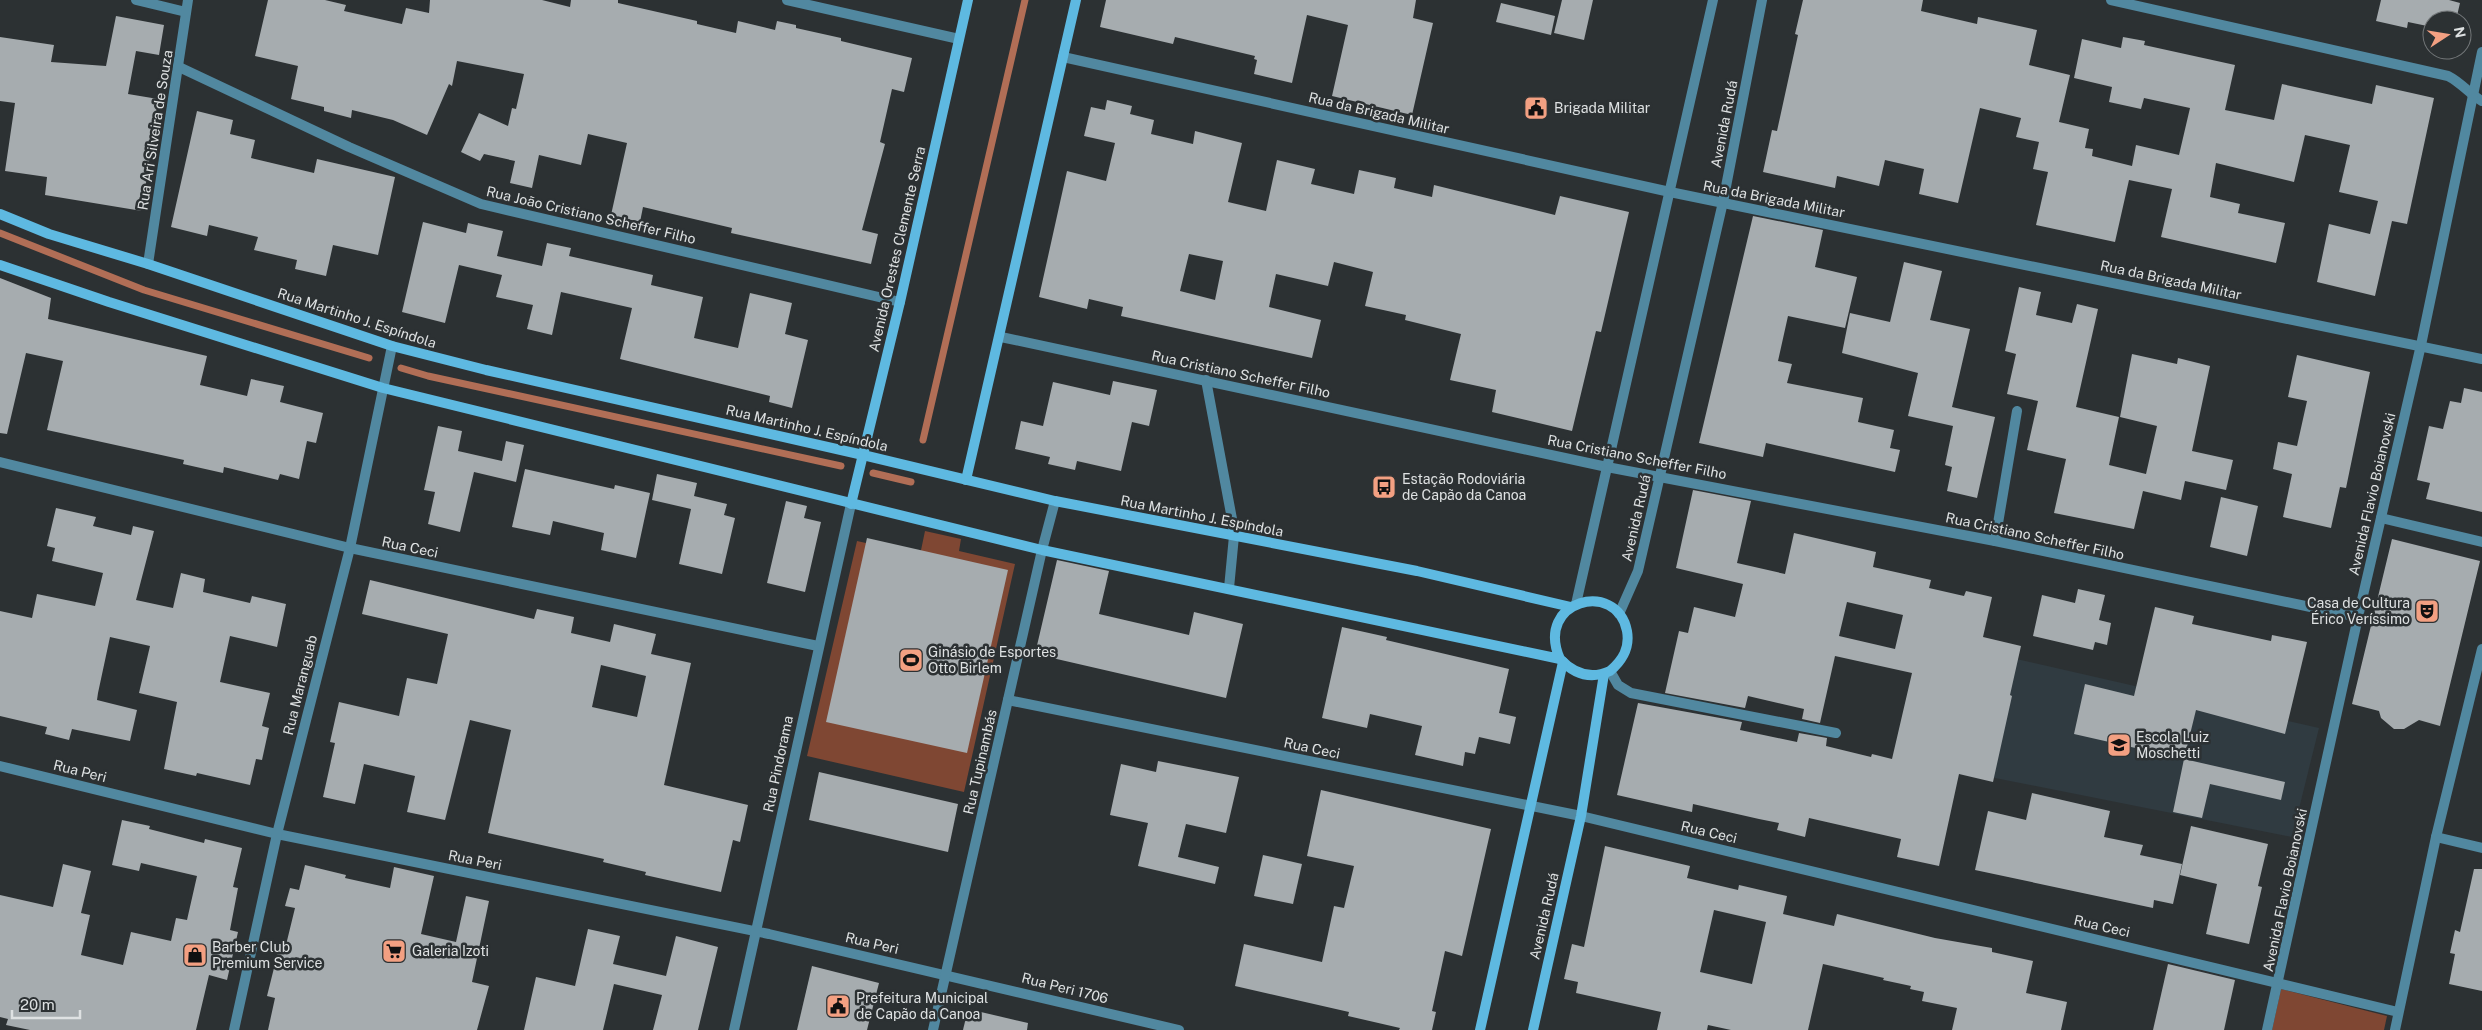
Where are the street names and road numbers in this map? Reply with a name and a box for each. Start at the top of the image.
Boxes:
street label: Rua Ari Silveira de Souza [134,49,176,211]
street label: Avenida Rudá [1708,79,1740,169]
street label: Rua da Brigada Militar [1307,89,1451,137]
street label: Avenida Orestes Clemente Serra [866,145,928,353]
street label: Rua da Brigada Militar [1702,177,1846,221]
street label: Rua João Cristiano Scheffer Filho [485,183,697,247]
street label: Rua da Brigada Militar [2099,257,2243,303]
street label: Rua Martinho J. Espíndola [276,285,438,351]
street label: Rua Cristiano Scheffer Filho [1150,347,1332,401]
street label: Rua Martinho J. Espíndola [724,402,890,454]
street label: Avenida Flavio Boianovski [2345,411,2399,577]
street label: Rua Cristiano Scheffer Filho [1546,432,1728,482]
street label: Avenida Rudá [1618,473,1654,563]
street label: Rua Martinho J. Espíndola [1119,492,1285,540]
street label: Rua Cristiano Scheffer Filho [1944,509,2126,563]
street label: Rua Ceci [380,533,440,561]
street label: Rua Maranguab [280,633,320,737]
street label: Rua Tupinambás [960,708,1000,816]
street label: Rua Pindorama [760,714,796,814]
street label: Rua Ceci [1282,734,1342,762]
street label: Rua Peri [52,757,108,785]
street label: Avenida Flavio Boianovski [2260,807,2310,973]
street label: Rua Ceci [1679,818,1739,846]
street label: Rua Peri [447,847,503,873]
street label: Avenida Rudá [1526,871,1562,961]
street label: Rua Ceci [2072,912,2132,940]
street label: Rua Peri [844,929,900,957]
street label: Rua Peri 1706 [1020,970,1110,1007]

